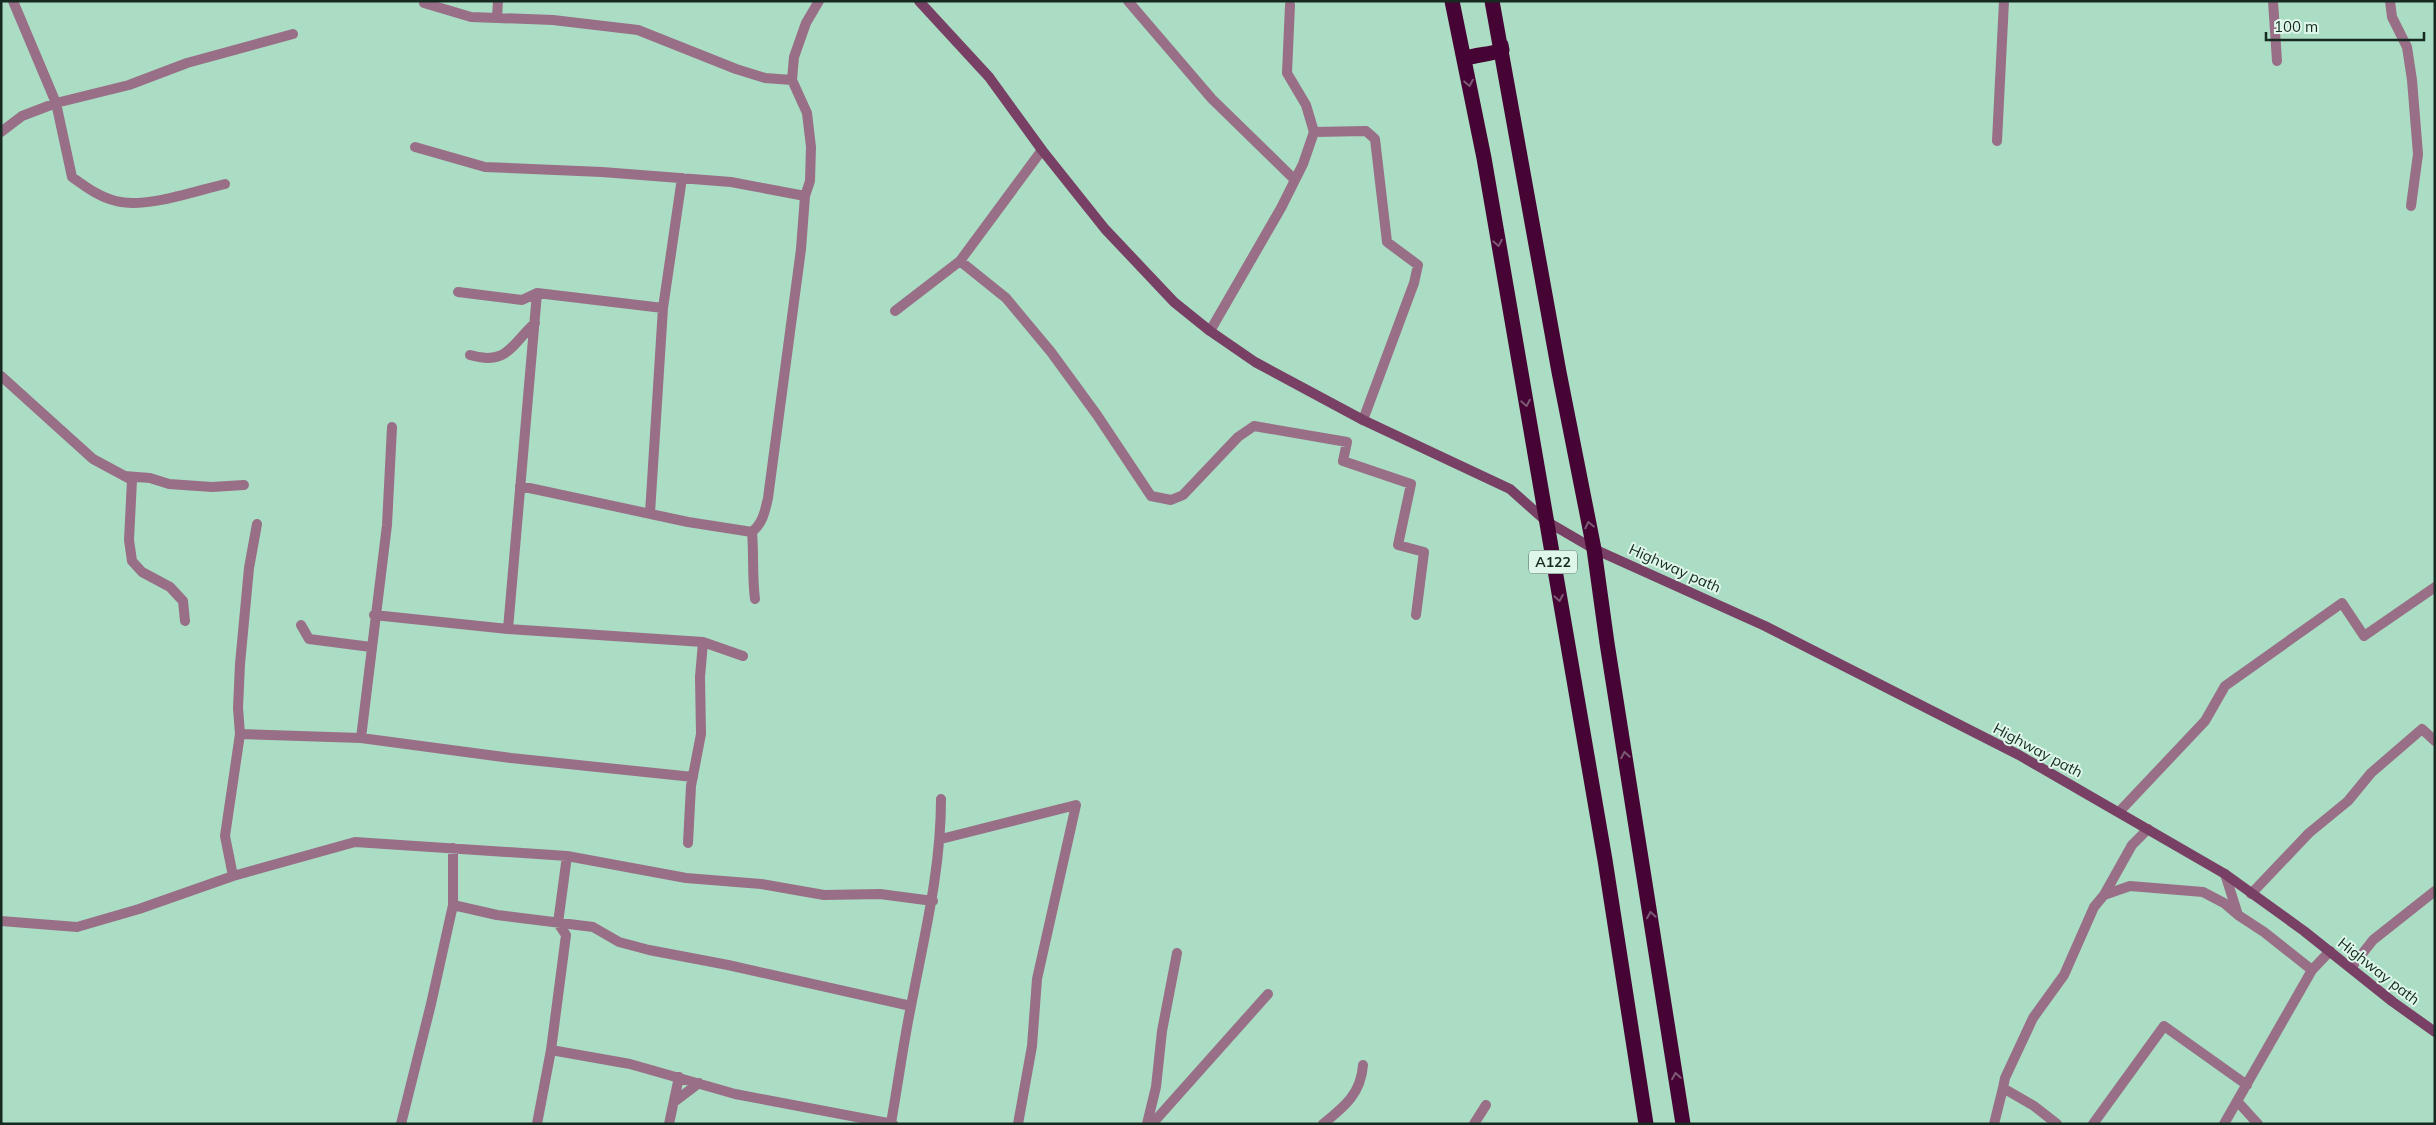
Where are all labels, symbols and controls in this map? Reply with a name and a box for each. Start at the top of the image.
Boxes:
scale bar [2266,10,2424,42]
text: 100 m [2274,17,2318,36]
one-way arrow [1464,79,1474,88]
one-way arrow [1493,239,1503,248]
one-way arrow [1520,399,1530,408]
one-way arrow [1585,520,1595,529]
street label: Highway path [1626,539,1724,597]
road number: A122 [1529,550,1577,574]
one-way arrow [1553,594,1563,602]
street label: Highway path [1990,718,2086,782]
one-way arrow [1620,750,1631,758]
one-way arrow [1646,911,1656,919]
street label: Highway path [2334,933,2424,1009]
one-way arrow [1671,1071,1681,1080]

